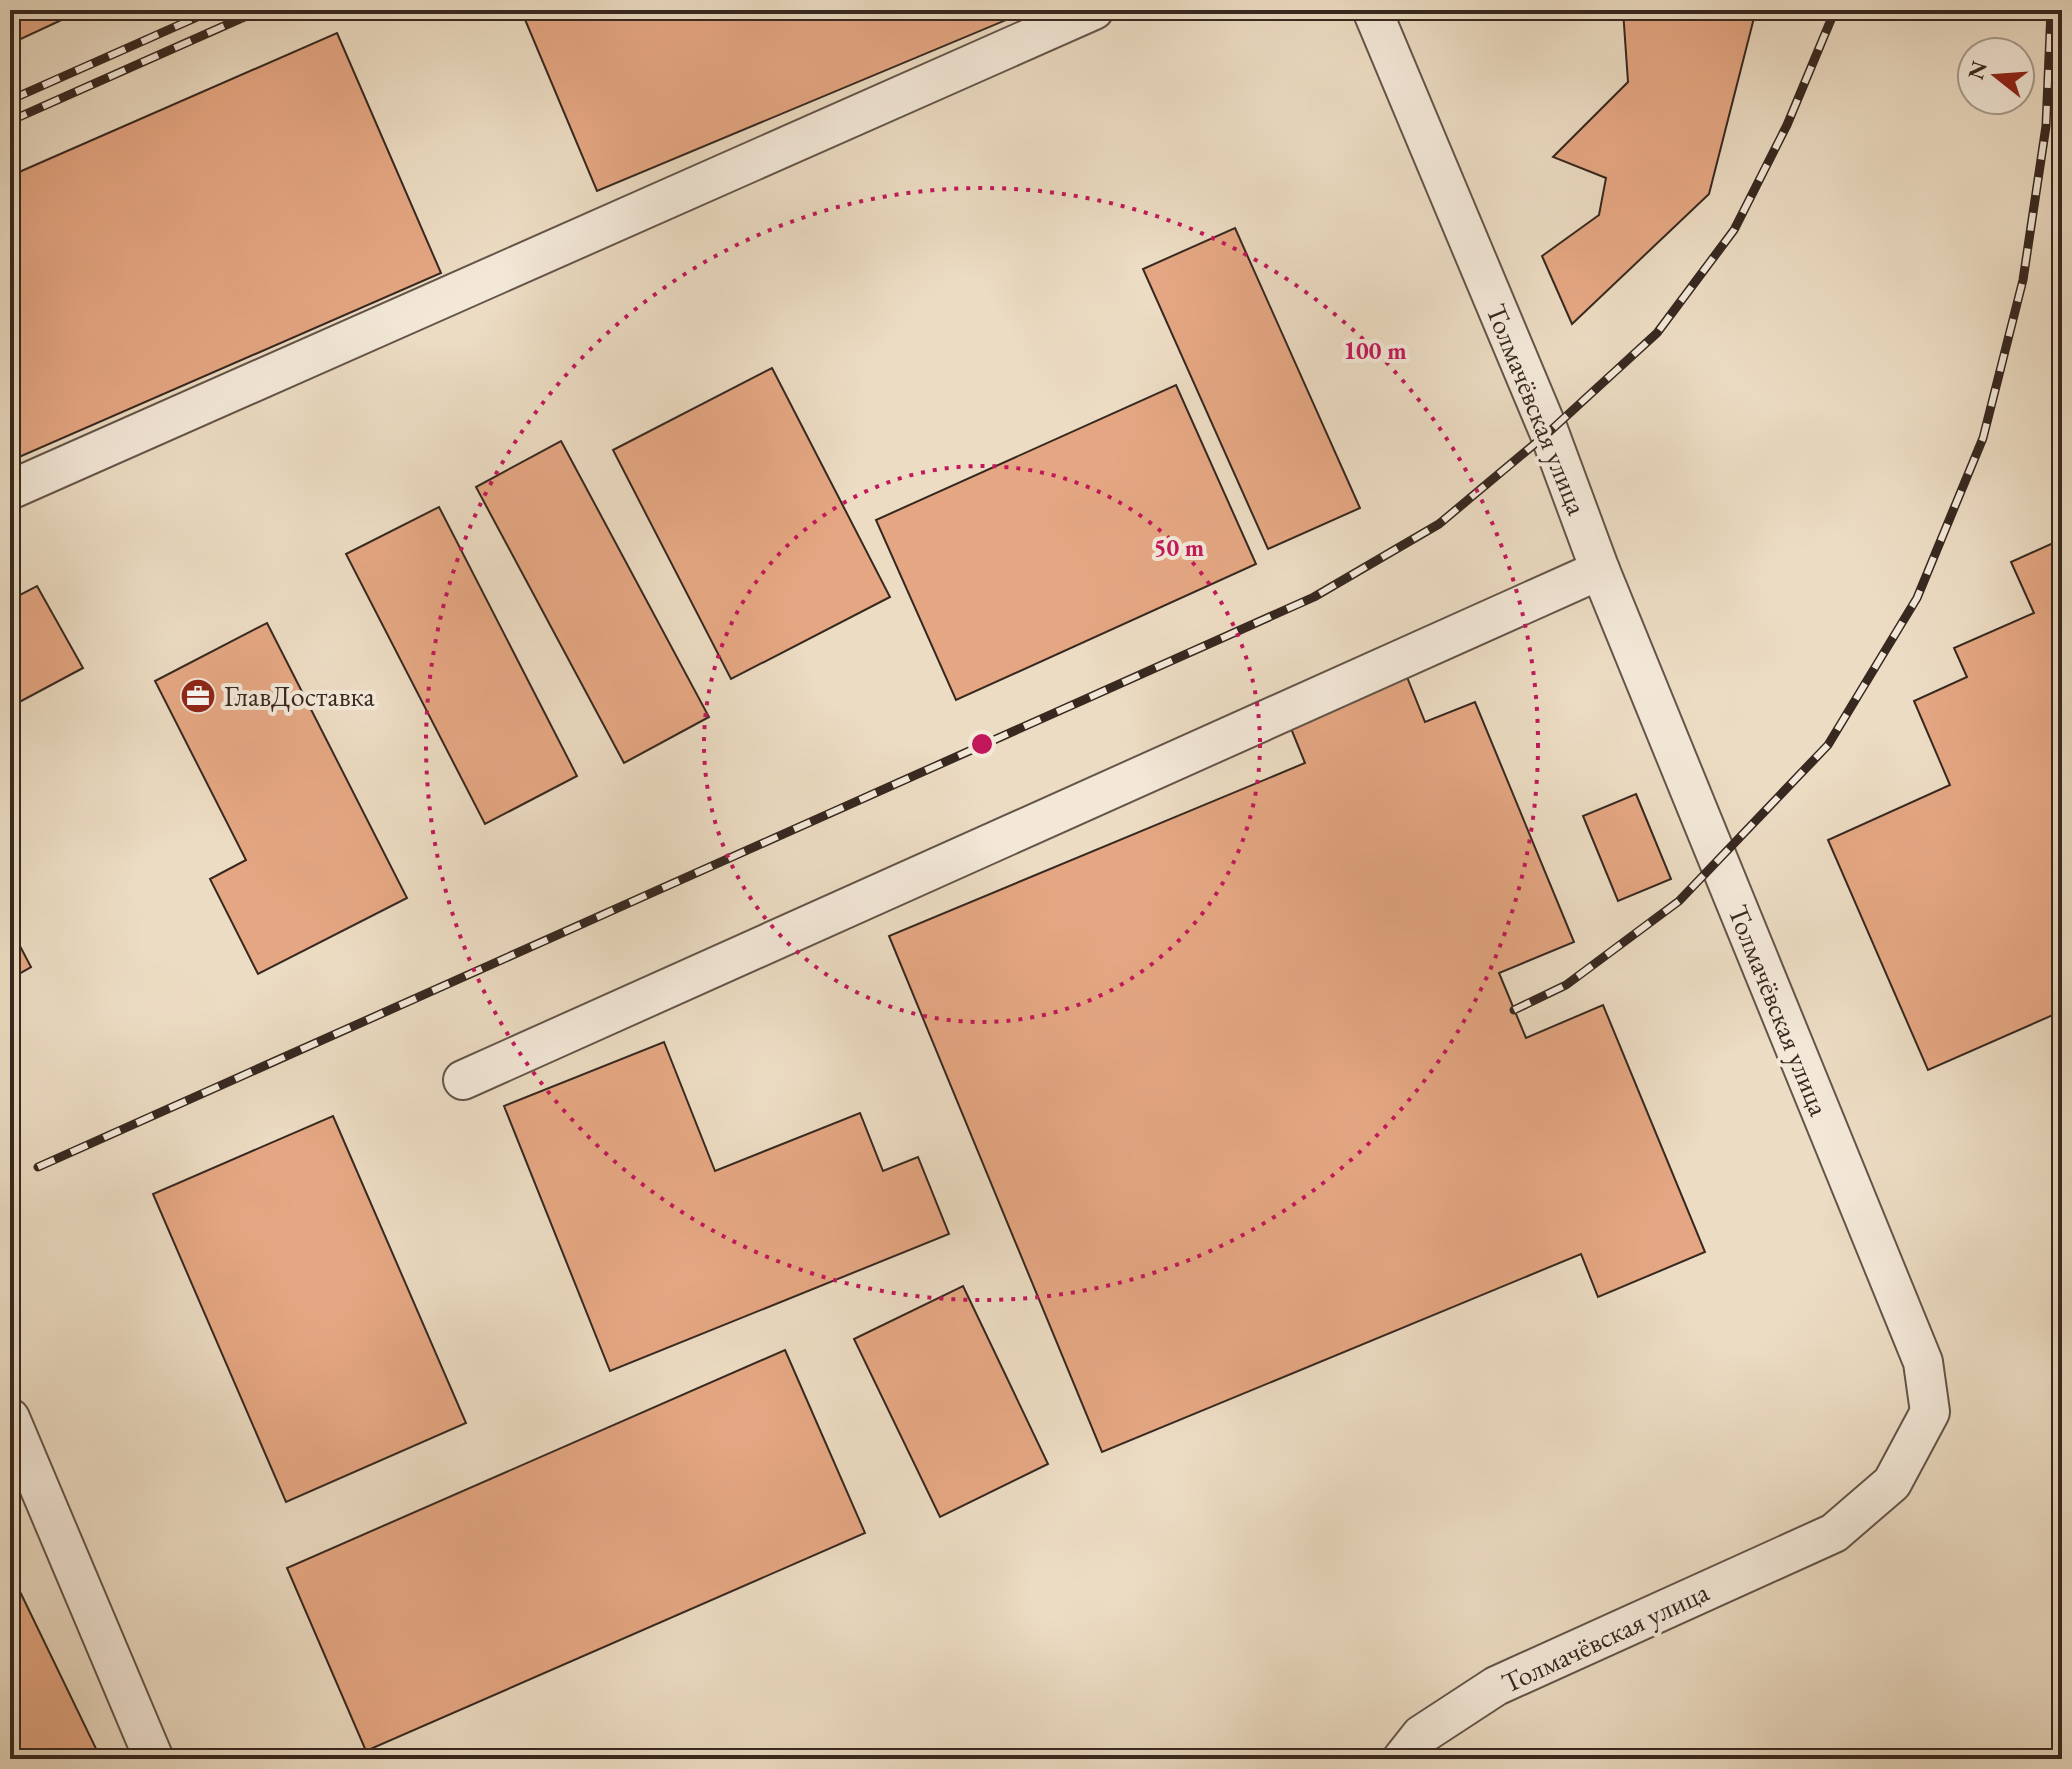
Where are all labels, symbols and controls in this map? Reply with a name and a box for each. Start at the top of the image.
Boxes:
north arrow [1956,36,2036,116]
text: N [1961,57,1994,83]
street label: Толмачёвская улица [1478,298,1596,521]
text: 100 m [1343,335,1407,366]
text: 50 m [1154,532,1204,563]
office icon: ГлавДоставка [179,677,217,715]
place label: ГлавДоставка [224,678,376,714]
centre of rings [968,730,996,758]
street label: Толмачёвская улица [1720,899,1838,1122]
street label: Толмачёвская улица [1496,1573,1715,1701]

